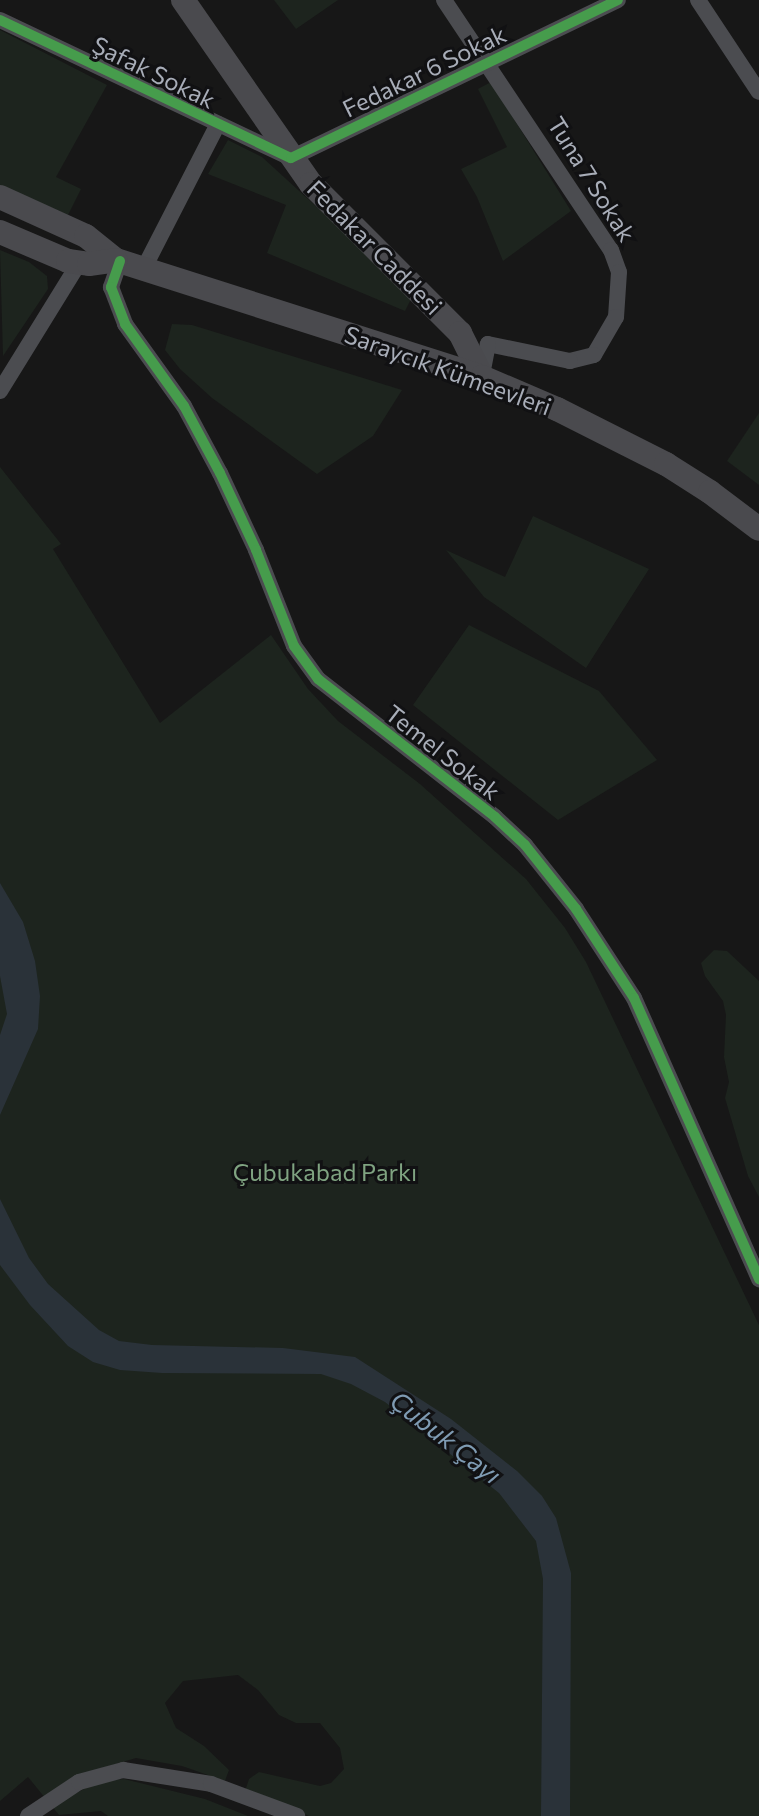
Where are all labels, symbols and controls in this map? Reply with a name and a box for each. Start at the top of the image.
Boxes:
street label: Fedakar 6 Sokak [338,19,510,123]
street label: Şafak Sokak [88,30,220,114]
street label: Tuna 7 Sokak [542,111,642,247]
street label: Fedakar Caddesi [302,174,448,320]
street label: Saraycık Kümeevleri [341,319,555,421]
street label: Temel Sokak [380,698,506,806]
park label: Çubukabad Parkı [233,1158,417,1186]
water label: Çubuk Çayı [384,1384,508,1490]

